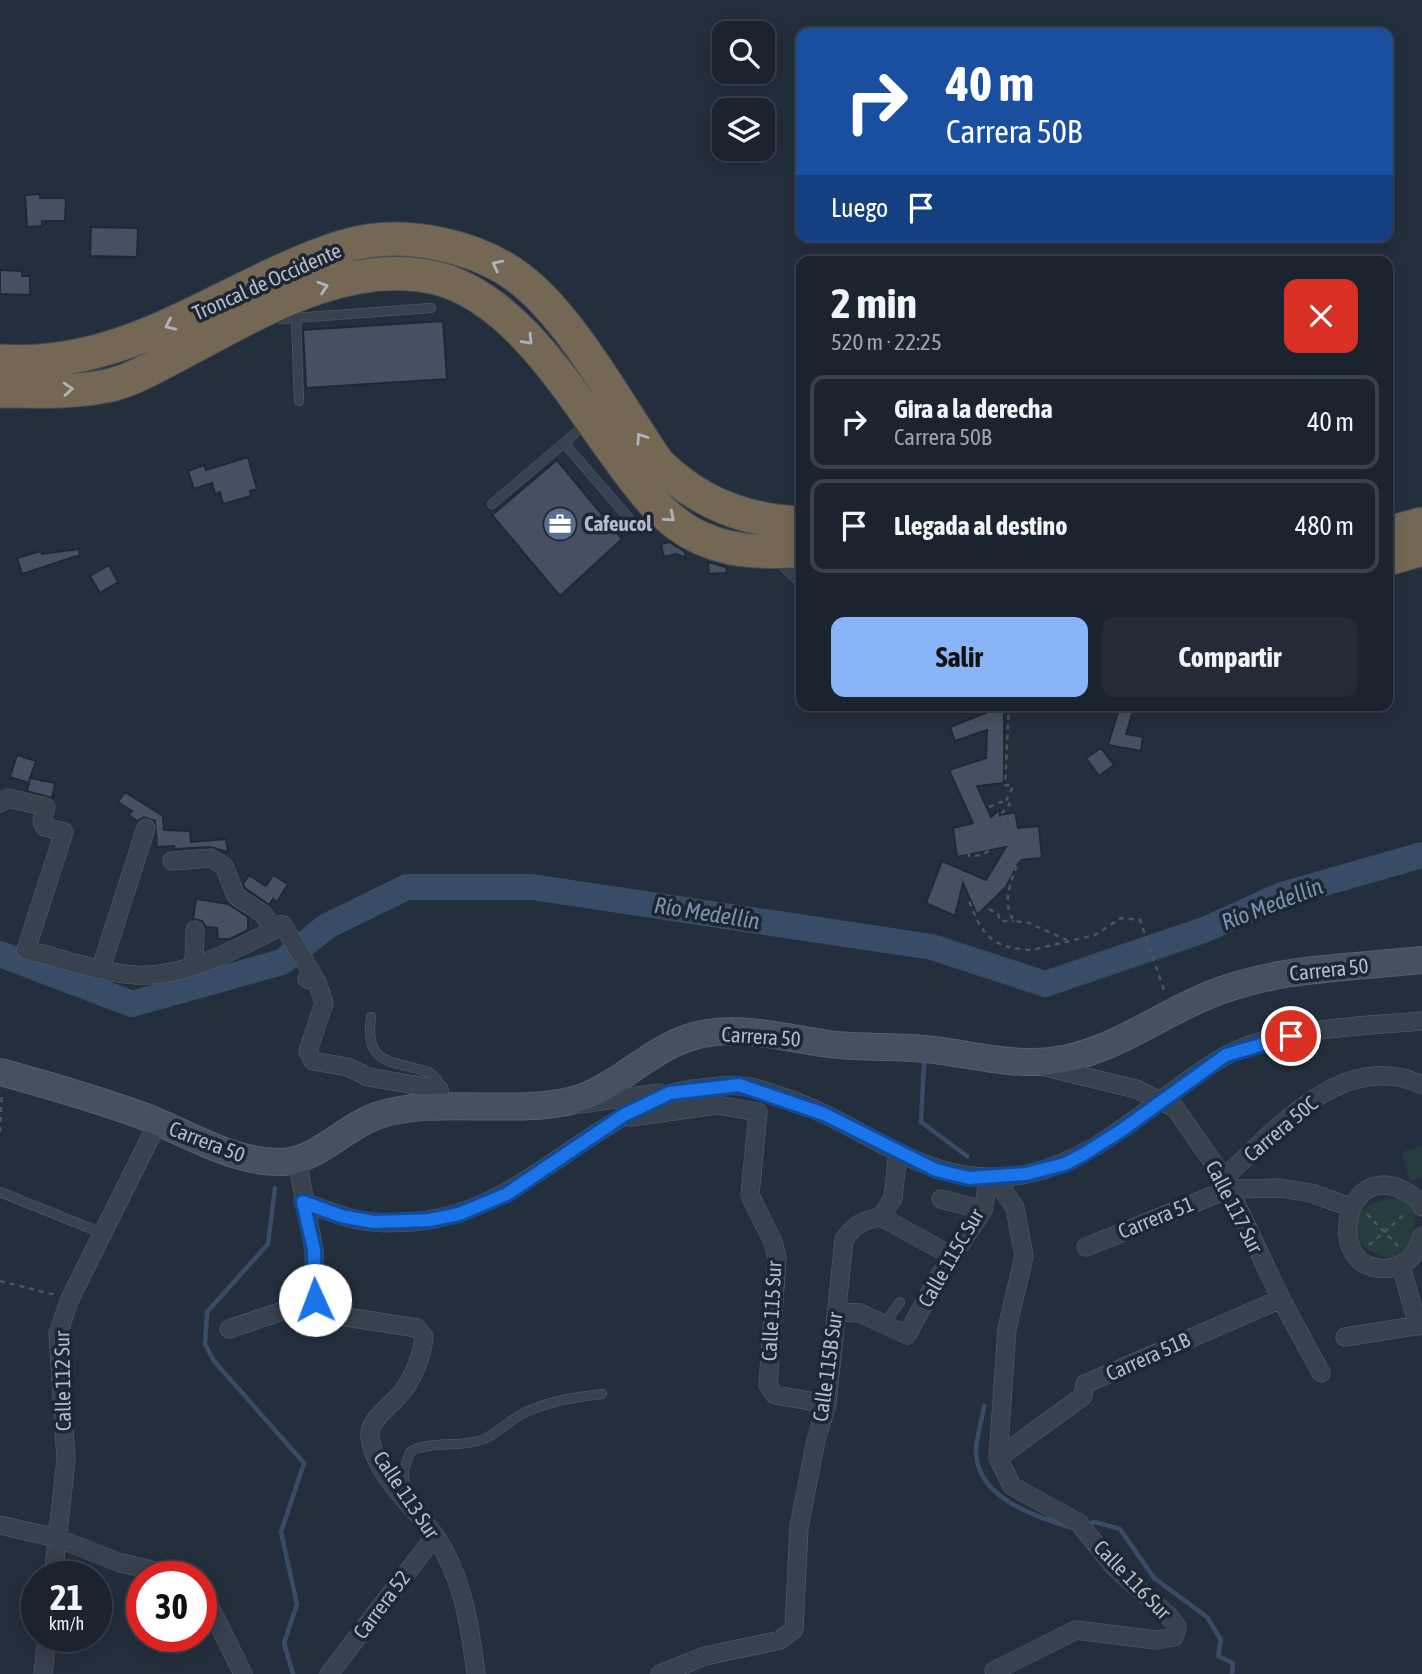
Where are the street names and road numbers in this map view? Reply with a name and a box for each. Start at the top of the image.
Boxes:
street label: Troncal de Occidente [189,238,345,325]
street label: Carrera 50 [1288,953,1370,985]
street label: Carrera 50 [721,1021,802,1051]
street label: Carrera 50C [1239,1090,1322,1166]
street label: Carrera 50 [166,1116,249,1167]
street label: Calle 117 Sur [1201,1156,1269,1257]
street label: Carrera 51 [1114,1191,1197,1243]
street label: Calle 115C Sur [912,1203,988,1311]
street label: Calle 115 Sur [756,1259,786,1362]
street label: Calle 115B Sur [807,1310,847,1423]
street label: Carrera 51B [1102,1327,1193,1385]
street label: Calle 112 Sur [49,1330,75,1431]
street label: Calle 113 Sur [369,1446,445,1543]
street label: Calle 116 Sur [1089,1535,1177,1624]
street label: Carrera 52 [348,1566,415,1643]

